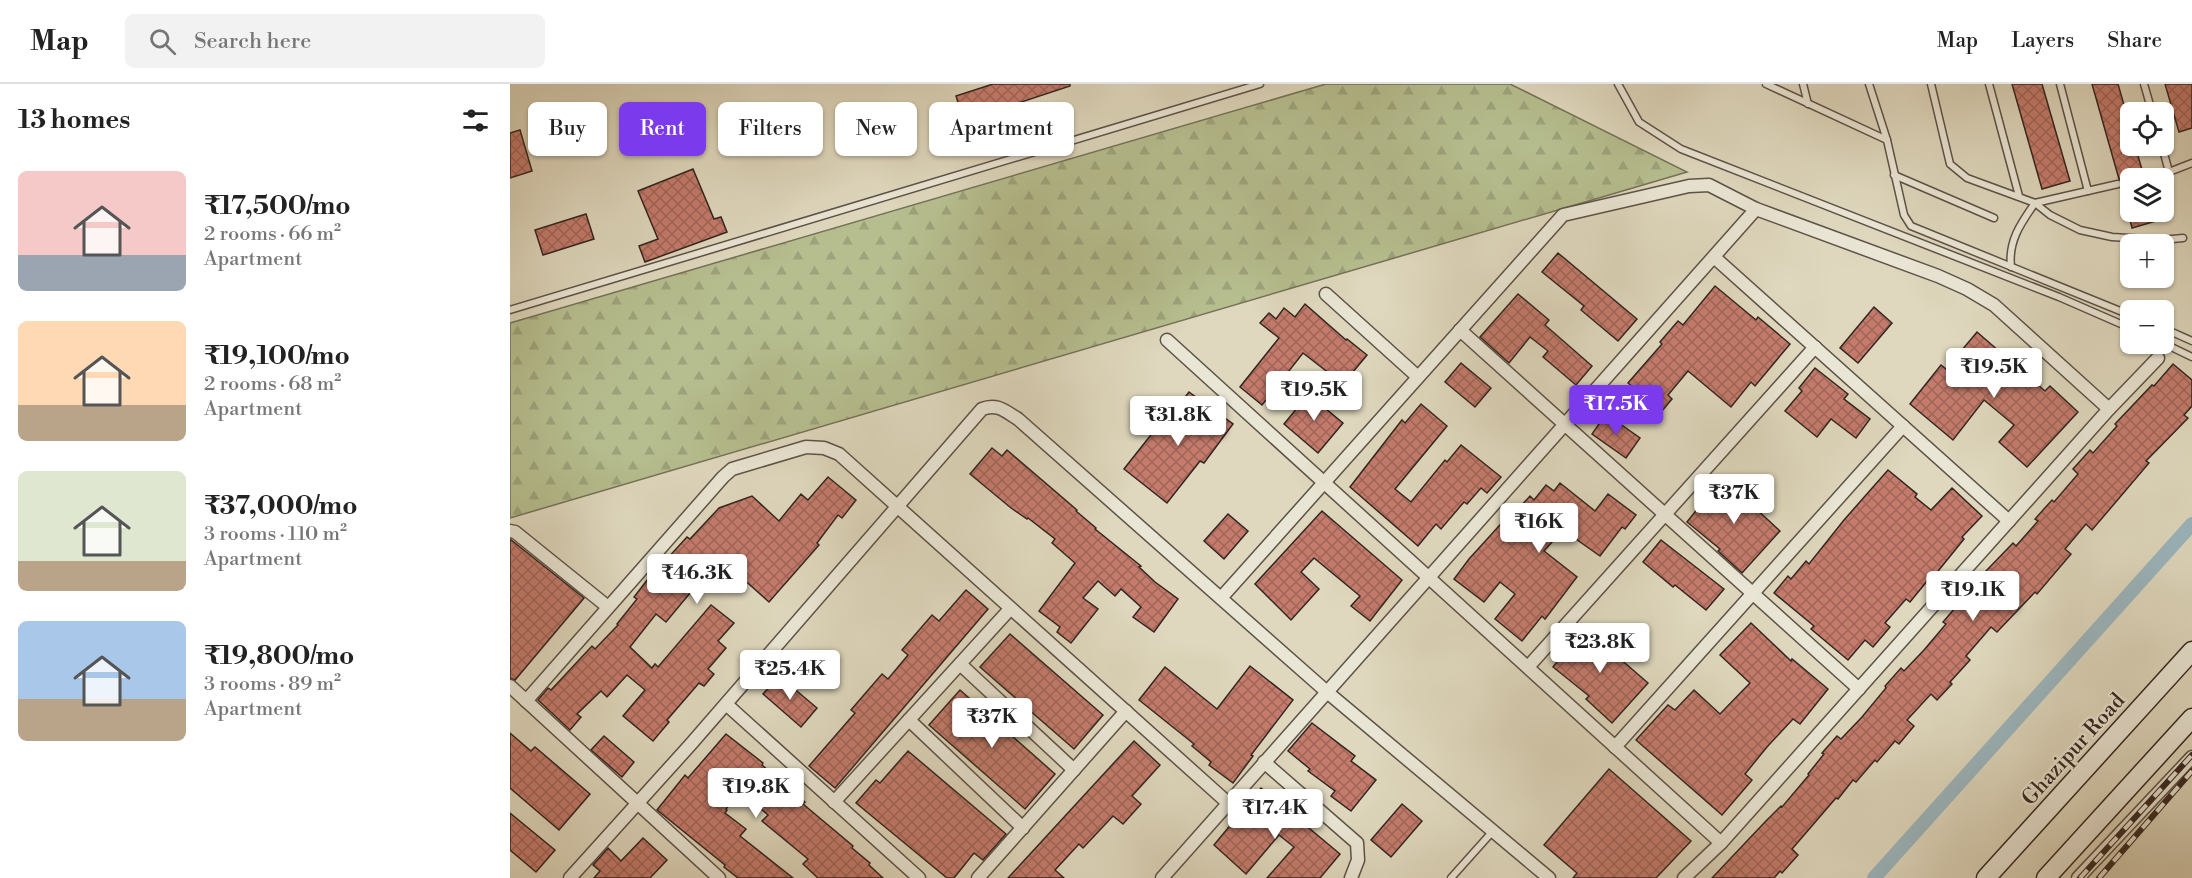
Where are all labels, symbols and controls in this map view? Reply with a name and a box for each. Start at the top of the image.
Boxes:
search box [125,14,545,68]
text: Map [30,24,89,59]
icon: search [146,25,179,58]
text: Search here [194,28,311,55]
text: Map [1937,28,1978,54]
text: Layers [2011,28,2074,54]
text: Share [2107,28,2162,54]
chip: Buy [528,102,607,156]
chip: Rent [619,102,706,156]
chip: Filters [718,102,823,156]
chip: New [835,102,917,156]
chip: Apartment [929,102,1074,156]
map controls [2120,102,2174,354]
button: locate [2120,102,2174,156]
text: 13 homes [18,104,130,136]
icon: filters [459,104,492,137]
button: layers [2120,168,2174,222]
text: ₹17,500/mo [204,190,351,222]
icon: home [66,195,138,267]
text: 2 rooms · 66 m² [204,222,341,247]
button: + [2120,234,2174,288]
text: Apartment [204,247,302,272]
button: − [2120,300,2174,354]
text: ₹19,100/mo [204,340,350,372]
icon: home [66,345,138,417]
pin: ₹19.5K [1945,348,2043,399]
text: ₹19.5K [1960,355,2028,380]
pin: ₹19.5K [1265,371,1363,422]
text: 2 rooms · 68 m² [204,372,341,397]
text: ₹19.5K [1280,378,1348,403]
pin: ₹17.5K [1567,385,1665,436]
text: ₹17.5K [1583,392,1649,417]
pin: ₹31.8K [1129,396,1227,447]
text: Apartment [204,397,302,422]
text: ₹31.8K [1144,403,1212,428]
pin: ₹37K [1698,474,1770,525]
text: ₹37K [1708,481,1760,506]
text: ₹37,000/mo [204,490,357,522]
icon: home [66,495,138,567]
pin: ₹16K [1503,503,1575,554]
text: ₹16K [1514,510,1564,535]
text: 3 rooms · 110 m² [204,522,347,547]
text: Apartment [204,547,302,572]
pin: ₹46.3K [648,554,746,605]
text: ₹46.3K [661,561,733,586]
pin: ₹19.1K [1924,571,2022,622]
text: ₹19.1K [1940,578,2006,603]
pin: ₹23.8K [1551,623,1649,674]
text: ₹23.8K [1564,630,1636,655]
text: ₹19,800/mo [204,640,354,672]
icon: home [66,645,138,717]
pin: ₹25.4K [741,650,839,701]
text: ₹25.4K [754,657,826,682]
text: 3 rooms · 89 m² [204,672,341,697]
street label: Ghazipur Road [2017,688,2131,811]
text: Apartment [204,697,302,722]
pin: ₹37K [956,698,1028,749]
text: ₹37K [966,705,1018,730]
pin: ₹19.8K [707,768,805,819]
text: ₹19.8K [722,775,790,800]
pin: ₹17.4K [1226,789,1324,840]
text: ₹17.4K [1242,796,1308,821]

